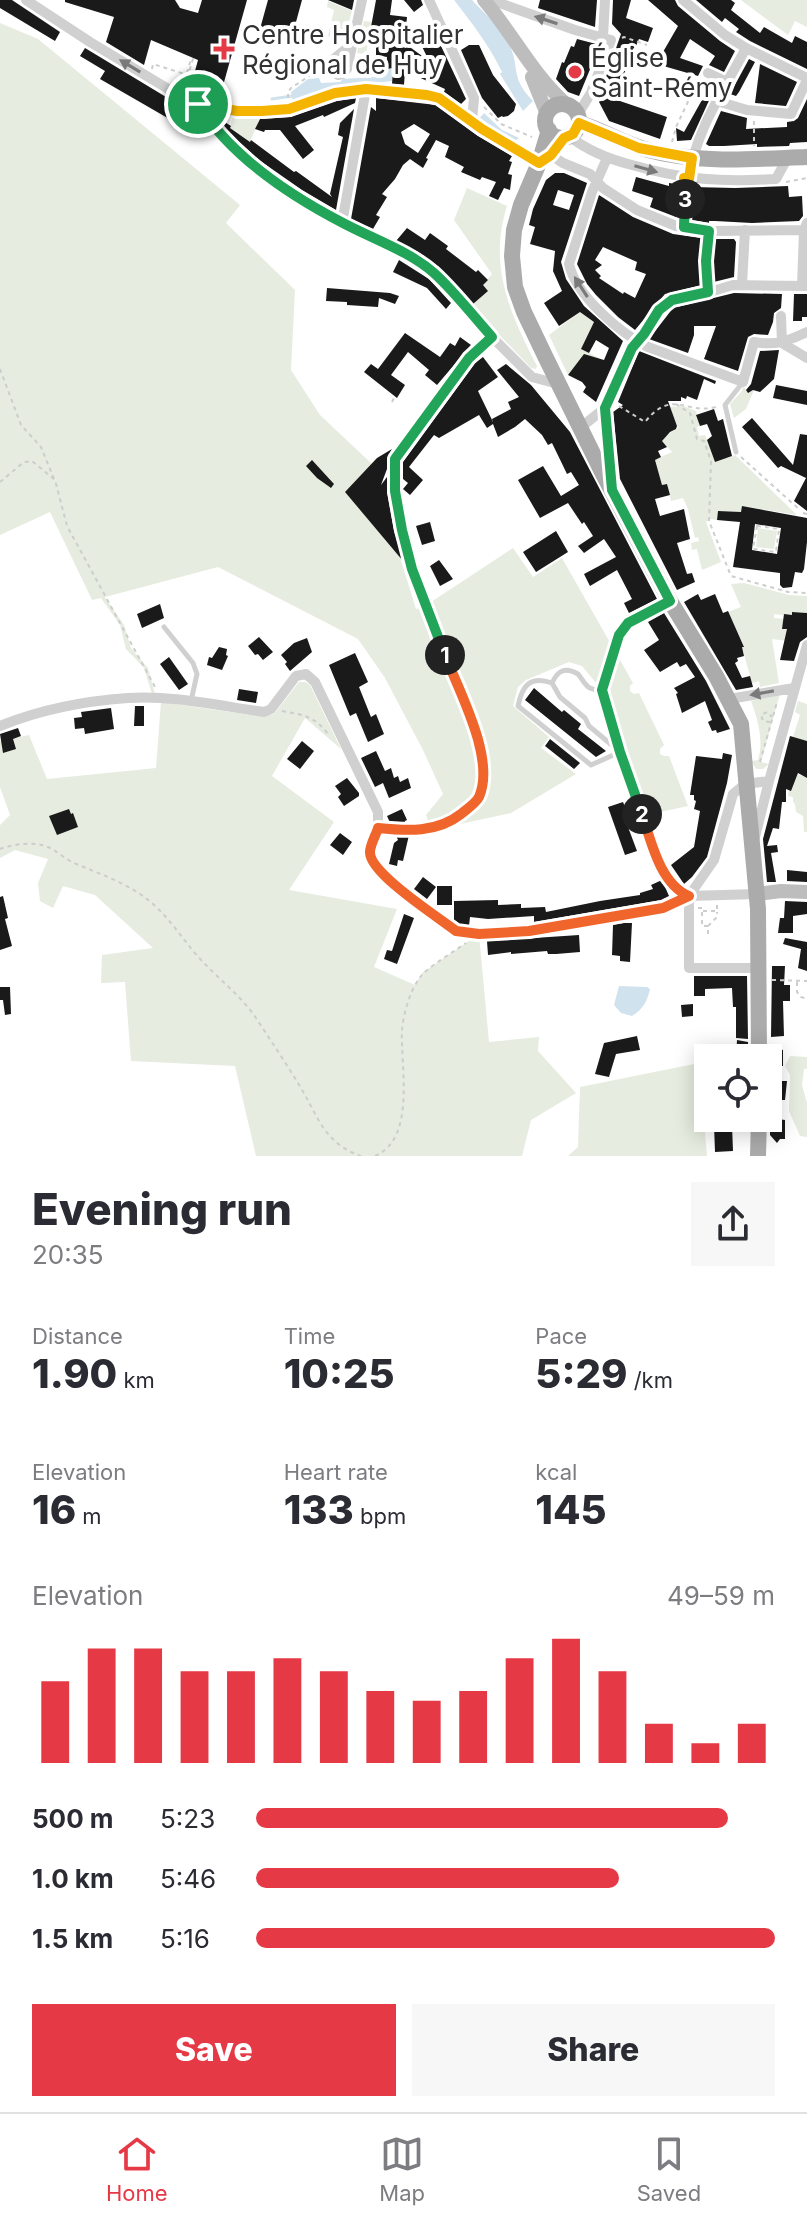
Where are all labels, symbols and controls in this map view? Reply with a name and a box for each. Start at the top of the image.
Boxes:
one-way arrow [534,14,558,26]
place label: Centre Hospitalier Régional de Huy [242,19,464,80]
marker: Centre Hospitalier Régional de Huy [213,38,235,60]
place label: Église Saint-Rémy [591,42,732,103]
one-way arrow [119,59,141,73]
marker: Église Saint-Rémy [566,63,584,81]
pin [164,70,232,138]
icon: arrive [176,82,220,126]
one-way arrow [634,163,658,176]
pin: 3 [665,179,705,219]
text: 3 [678,186,692,212]
one-way arrow [574,277,589,298]
pin: 1 [425,635,465,675]
text: 1 [440,642,450,668]
one-way arrow [749,688,774,700]
pin: 2 [622,794,662,834]
text: 2 [635,801,649,827]
map controls [694,1044,782,1132]
button: locate [694,1044,782,1132]
text: Evening run [32,1182,292,1236]
button: share [691,1182,775,1266]
text: 20:35 [32,1239,104,1270]
text: Distance [32,1323,123,1349]
text: Time [284,1323,335,1349]
text: Pace [535,1323,587,1349]
text: 1.90 [32,1349,117,1398]
text: 10:25 [284,1349,395,1398]
text: 5:29 [535,1349,627,1398]
text: km [117,1367,155,1393]
text: /km [627,1367,673,1393]
text: Elevation [32,1459,126,1485]
text: Heart rate [284,1459,388,1485]
text: kcal [535,1459,577,1485]
text: 16 [32,1485,76,1534]
text: 133 [284,1485,354,1534]
text: 145 [535,1485,607,1534]
text: m [76,1503,102,1529]
text: bpm [354,1503,406,1529]
text: Elevation [32,1580,143,1611]
text: 49–59 m [667,1580,775,1611]
text: 500 m [32,1803,114,1834]
text: 5:23 [160,1803,215,1834]
text: 1.0 km [32,1863,114,1894]
text: 5:46 [160,1863,216,1894]
text: 1.5 km [32,1923,113,1954]
text: 5:16 [160,1923,210,1954]
button: Save [32,2004,396,2096]
button: Share [412,2004,775,2096]
tab: Home [106,2132,168,2206]
tab: Map [379,2132,425,2206]
tab: Saved [637,2132,701,2206]

